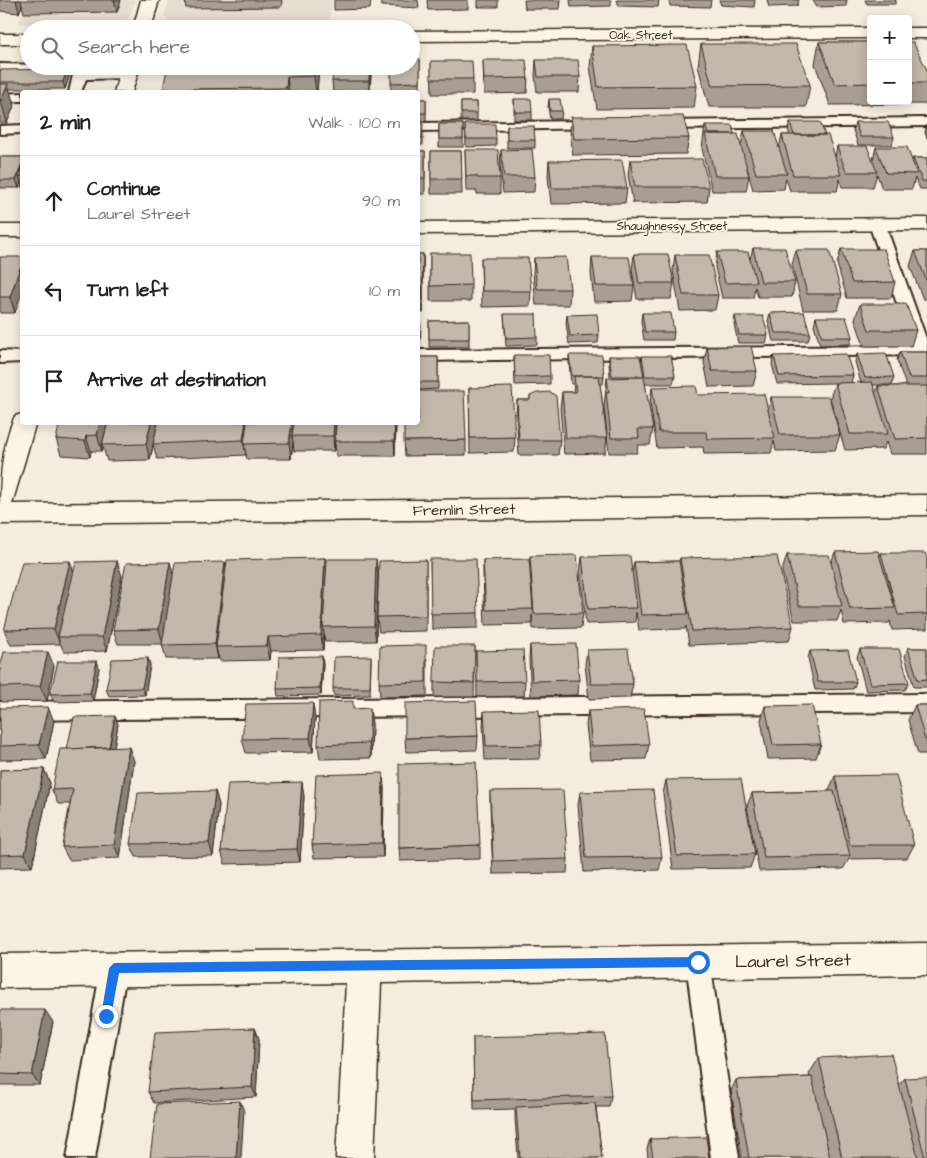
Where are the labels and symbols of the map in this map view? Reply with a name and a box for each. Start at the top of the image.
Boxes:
street label: Oak Street [609,27,673,44]
street label: Shaughnessy Street [617,218,728,236]
street label: Fremlin Street [412,499,516,521]
street label: Laurel Street [735,947,852,975]
route start [687,951,710,974]
route end [95,1005,118,1028]

